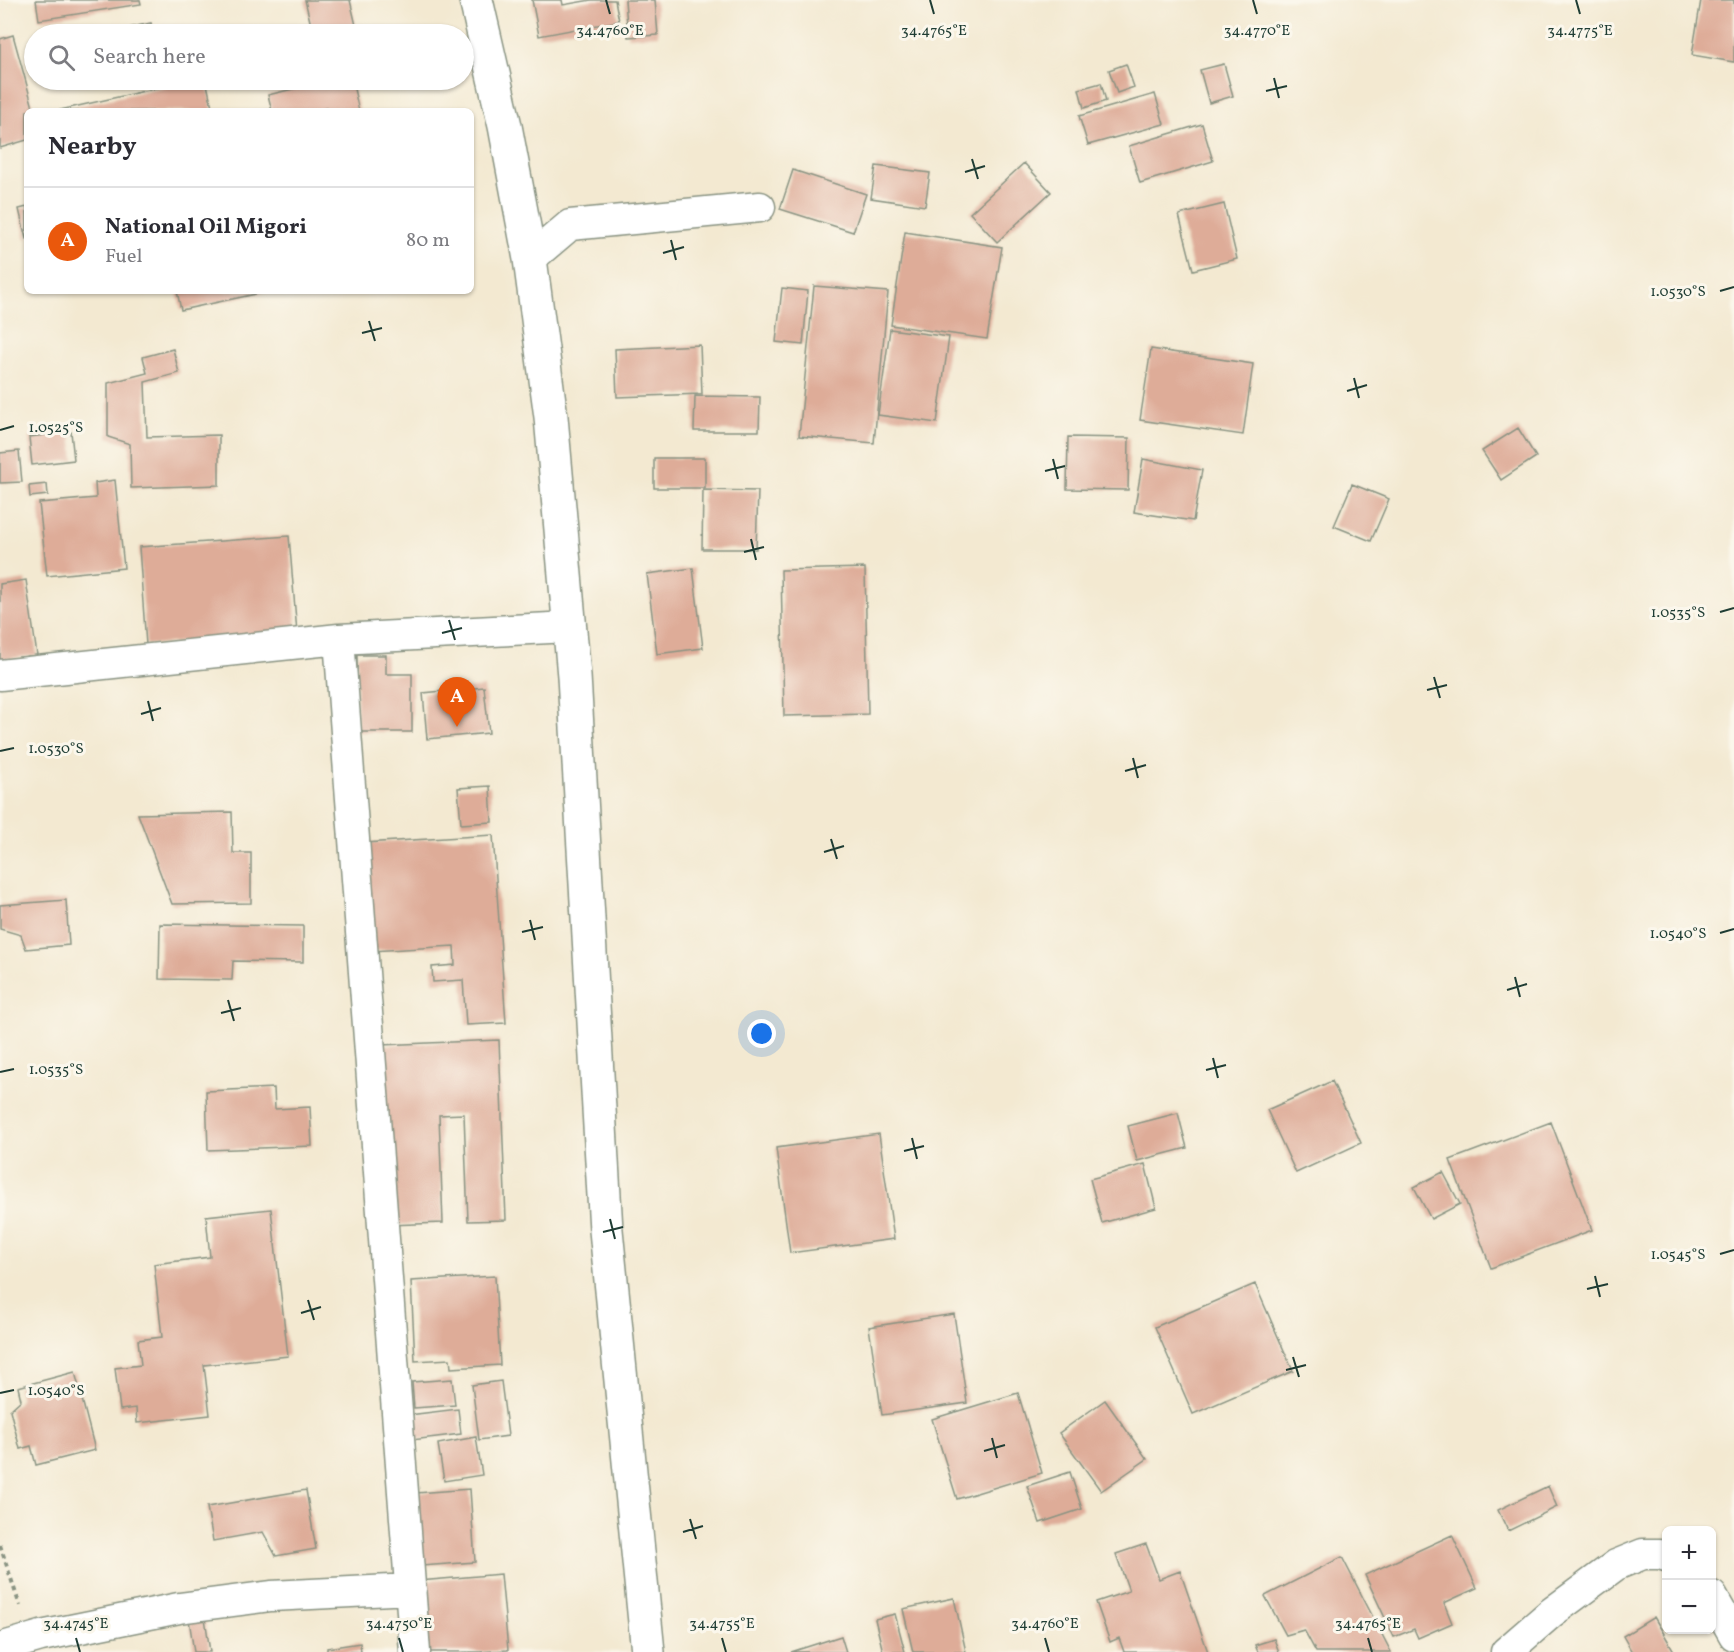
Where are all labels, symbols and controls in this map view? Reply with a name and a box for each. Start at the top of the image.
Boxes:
text: 34.4760°E [576,21,644,42]
text: 34.4765°E [901,21,967,42]
text: 34.4770°E [1224,21,1290,42]
text: 34.4775°E [1547,21,1613,42]
search box [24,24,474,90]
icon: search [45,41,78,74]
text: Search here [93,42,206,73]
text: Nearby [48,129,137,165]
text: National Oil Migori [105,212,307,243]
text: A [60,227,75,255]
text: 80 m [406,227,450,255]
text: Fuel [105,243,142,271]
text: 1.0530°S [1650,282,1706,303]
text: 1.0525°S [29,418,83,439]
text: 1.0535°S [1651,603,1705,624]
pin: A [438,678,476,727]
text: 1.0530°S [28,739,84,760]
text: 1.0540°S [1650,924,1706,945]
your location [747,1019,776,1048]
text: 1.0535°S [29,1060,83,1081]
text: 1.0545°S [1650,1245,1706,1266]
text: 1.0540°S [28,1381,84,1402]
map controls [1662,1526,1716,1634]
button: + [1662,1526,1716,1580]
button: − [1662,1580,1716,1634]
text: 34.4745°E [43,1614,109,1635]
text: 34.4750°E [366,1614,432,1635]
text: 34.4755°E [689,1614,755,1635]
text: 34.4760°E [1011,1614,1079,1635]
text: 34.4765°E [1335,1614,1401,1635]

